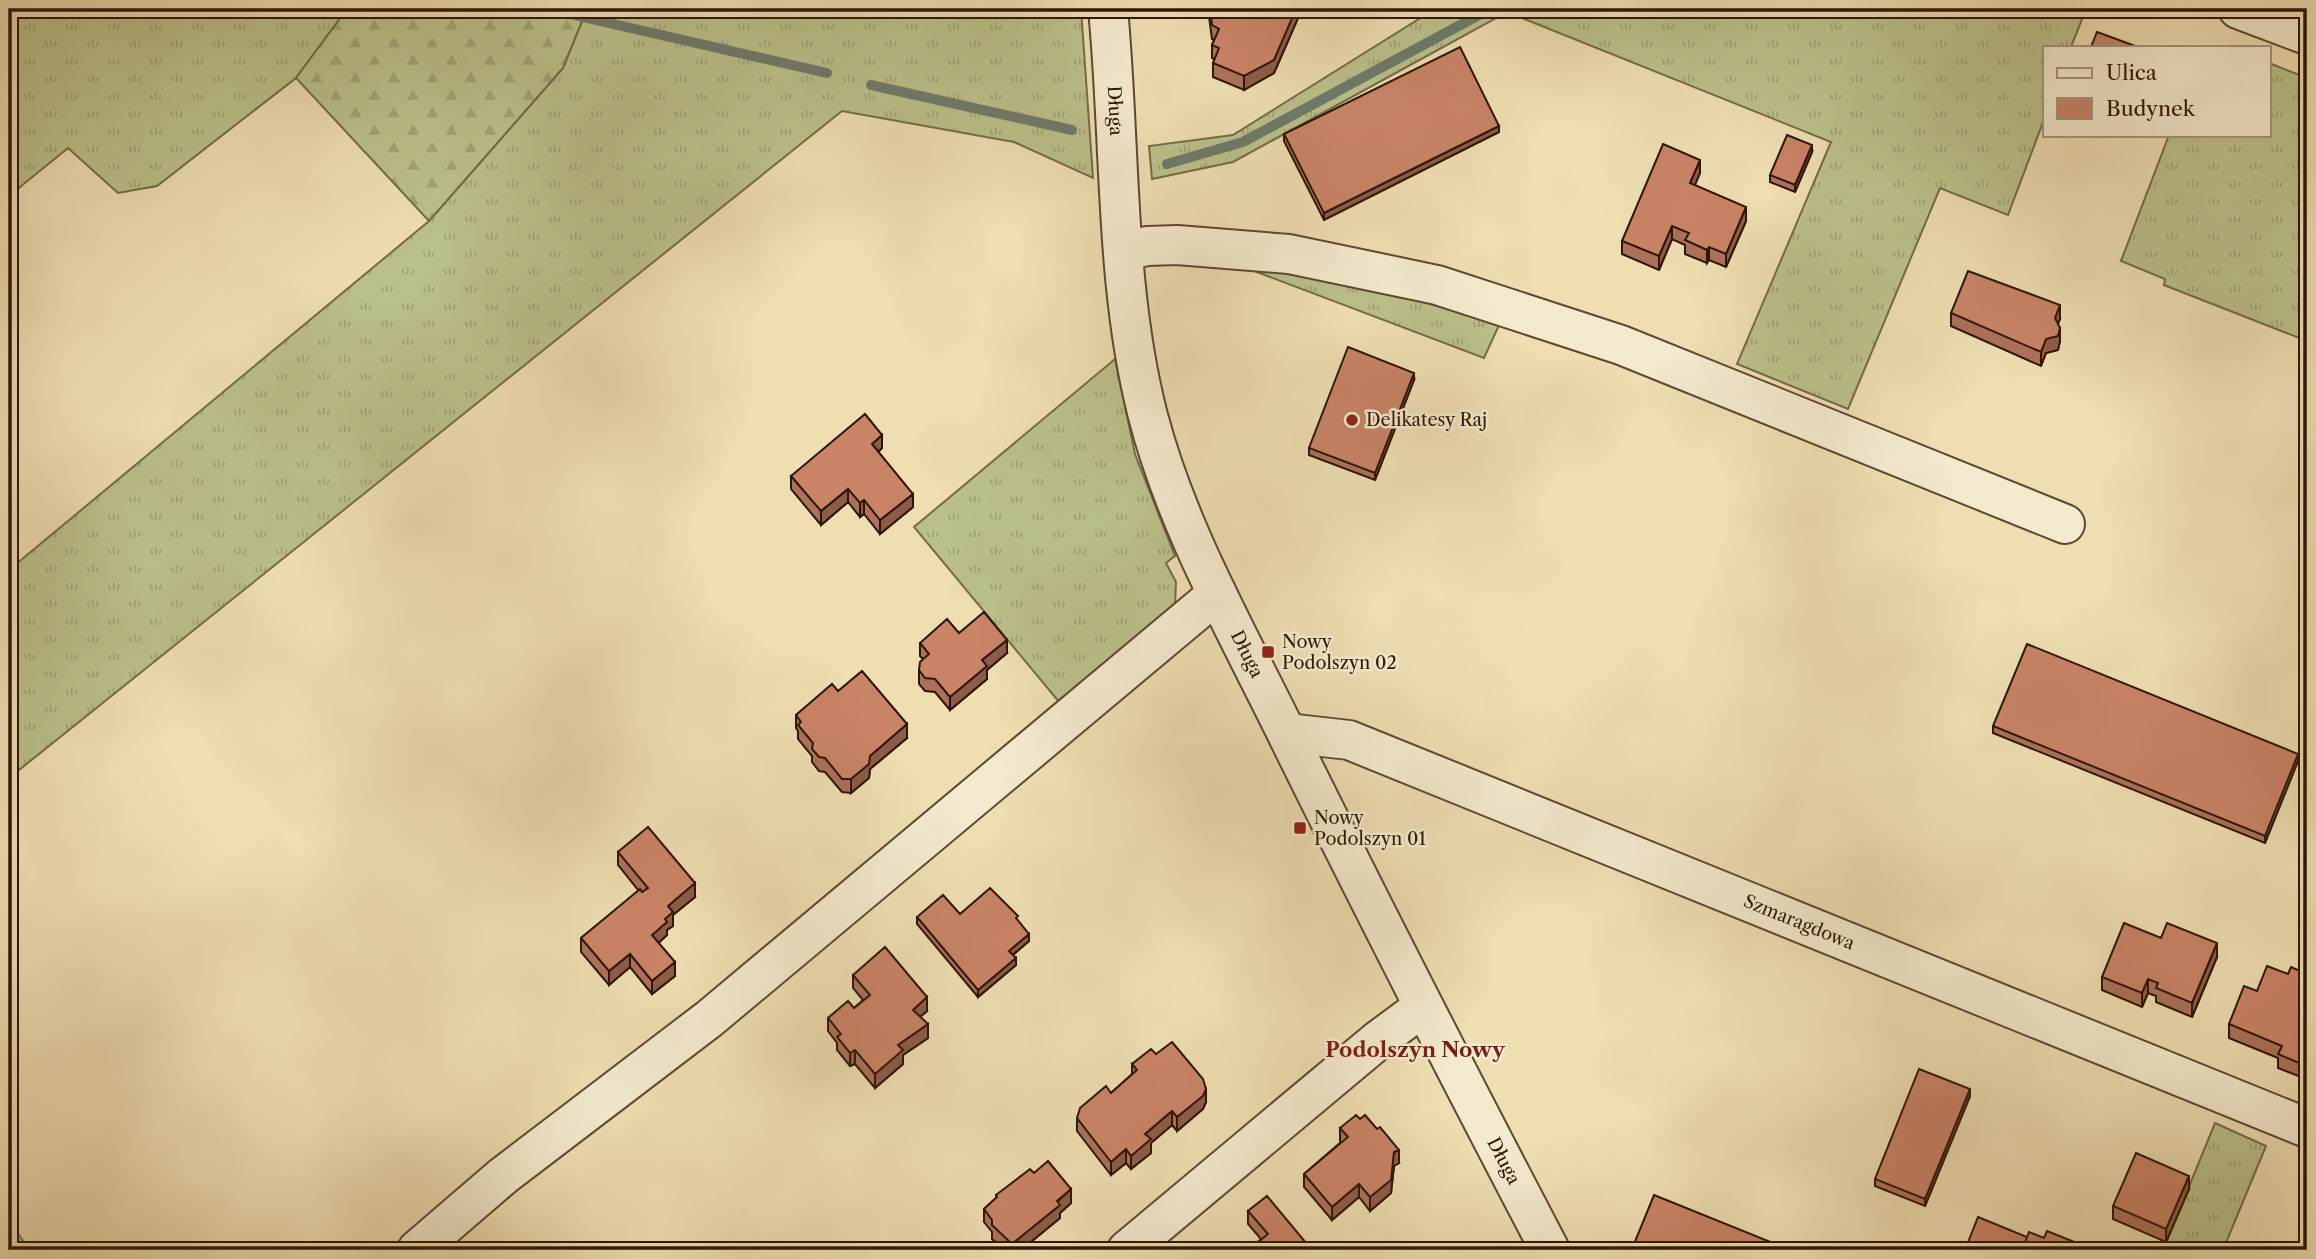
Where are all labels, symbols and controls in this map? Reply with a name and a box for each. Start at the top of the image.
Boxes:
legend [2043,46,2270,136]
text: Ulica [2106,60,2158,85]
street label: Długa [1103,85,1127,137]
text: Budynek [2106,96,2196,121]
place label: Delikatesy Raj [1366,409,1487,431]
marker: Delikatesy Raj [1344,412,1360,428]
street label: Długa [1226,627,1268,682]
place label: Nowy Podolszyn 02 [1282,631,1397,674]
marker: Nowy Podolszyn 02 [1260,644,1276,660]
place label: Nowy Podolszyn 01 [1314,807,1426,850]
marker: Nowy Podolszyn 01 [1292,820,1308,836]
street label: Szmaragdowa [1740,890,1858,955]
district label: Podolszyn Nowy [1325,1037,1506,1062]
street label: Długa [1482,1134,1525,1189]

